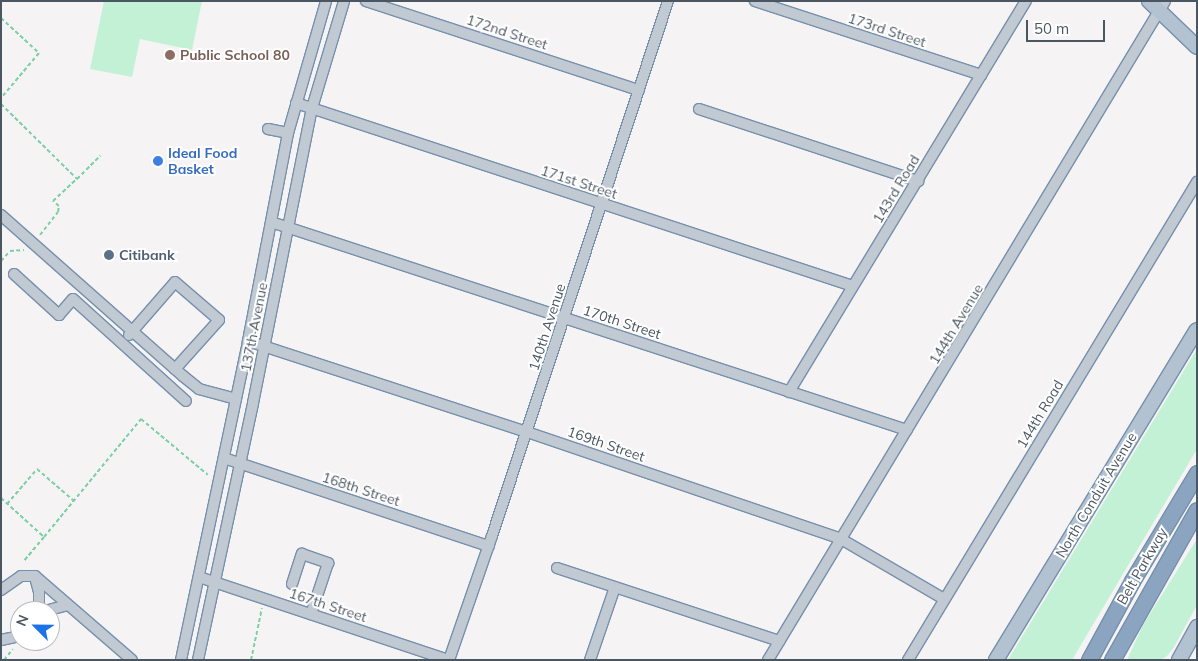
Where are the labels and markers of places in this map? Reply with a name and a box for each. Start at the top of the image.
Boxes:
place label: Public School 80 [180,47,290,63]
marker: Public School 80 [164,49,176,61]
place label: Ideal Food Basket [168,145,238,178]
marker: Ideal Food Basket [152,155,164,167]
place label: Citibank [119,247,175,263]
marker: Citibank [103,249,115,261]

